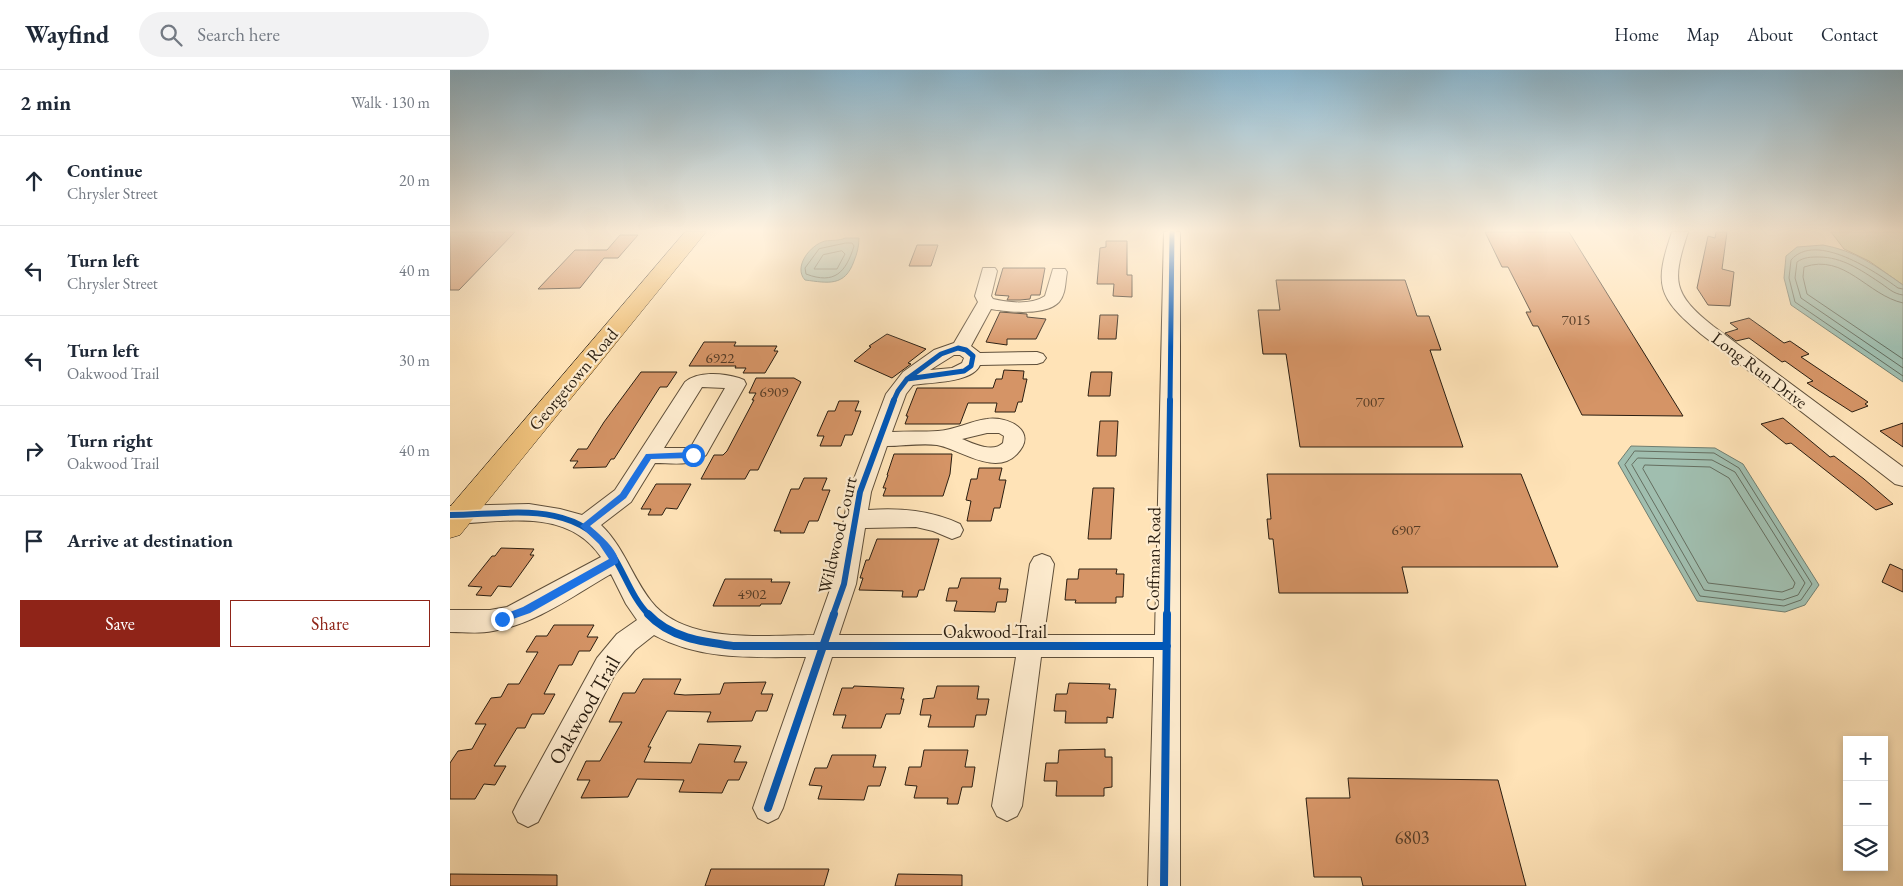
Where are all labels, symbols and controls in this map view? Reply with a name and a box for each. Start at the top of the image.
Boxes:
search box [139,12,489,57]
text: Wayfind [25,19,109,50]
icon: search [157,21,185,49]
text: Search here [197,22,280,47]
text: Home [1614,23,1659,46]
text: Map [1687,23,1719,46]
text: About [1747,23,1793,46]
text: Contact [1821,23,1878,46]
text: 2 min [20,89,71,116]
text: Walk · 130 m [351,92,430,113]
text: Continue [67,158,142,183]
icon: ahead [20,167,48,195]
text: 20 m [399,170,430,191]
text: Chrysler Street [67,183,158,204]
text: Turn left [67,248,139,273]
icon: left [20,257,48,285]
text: 40 m [399,260,430,281]
text: Chrysler Street [67,273,158,294]
house number: 7015 [1562,310,1590,329]
street label: Georgetown Road [523,322,623,435]
street label: Long Run Drive [1707,326,1813,414]
text: Turn left [67,338,139,363]
icon: left [20,347,48,375]
house number: 6922 [706,348,735,367]
text: 30 m [399,350,430,371]
text: Oakwood Trail [67,363,159,384]
house number: 6909 [760,382,788,401]
house number: 7007 [1356,392,1385,411]
text: Turn right [67,428,153,453]
icon: right [20,437,48,465]
text: 40 m [399,440,430,461]
route start [682,444,705,467]
text: Oakwood Trail [67,453,159,474]
street label: Wildwood Court [812,474,862,596]
street label: Coffman Road [1141,506,1165,611]
house number: 6907 [1392,520,1421,539]
icon: arrive [20,527,48,555]
text: Arrive at destination [67,528,233,553]
house number: 4902 [738,584,767,603]
button: Save [20,600,220,647]
button: Share [230,600,430,647]
route end [491,608,514,631]
street label: Oakwood Trail [943,620,1047,643]
street label: Oakwood Trail [542,651,626,769]
map controls [1843,736,1888,871]
button: + [1843,736,1888,781]
button: − [1843,781,1888,826]
house number: 6803 [1395,826,1429,849]
button: layers [1843,826,1888,871]

